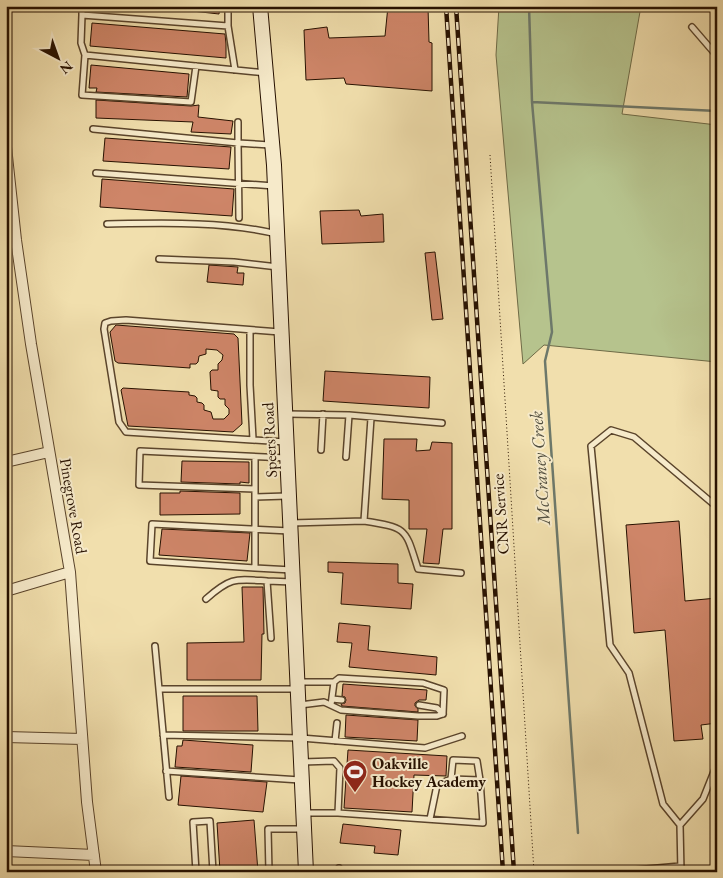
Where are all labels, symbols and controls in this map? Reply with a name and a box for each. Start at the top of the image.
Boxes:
north arrow [32,32,82,82]
text: N [56,57,77,79]
street label: Speers Road [257,401,282,478]
water label: McCraney Creek [524,410,556,527]
street label: Pinegrove Road [55,457,92,557]
street label: CNR Service [487,473,514,555]
place label: Oakville Hockey Academy [372,753,486,792]
sports icon: Oakville Hockey Academy [342,759,368,793]

